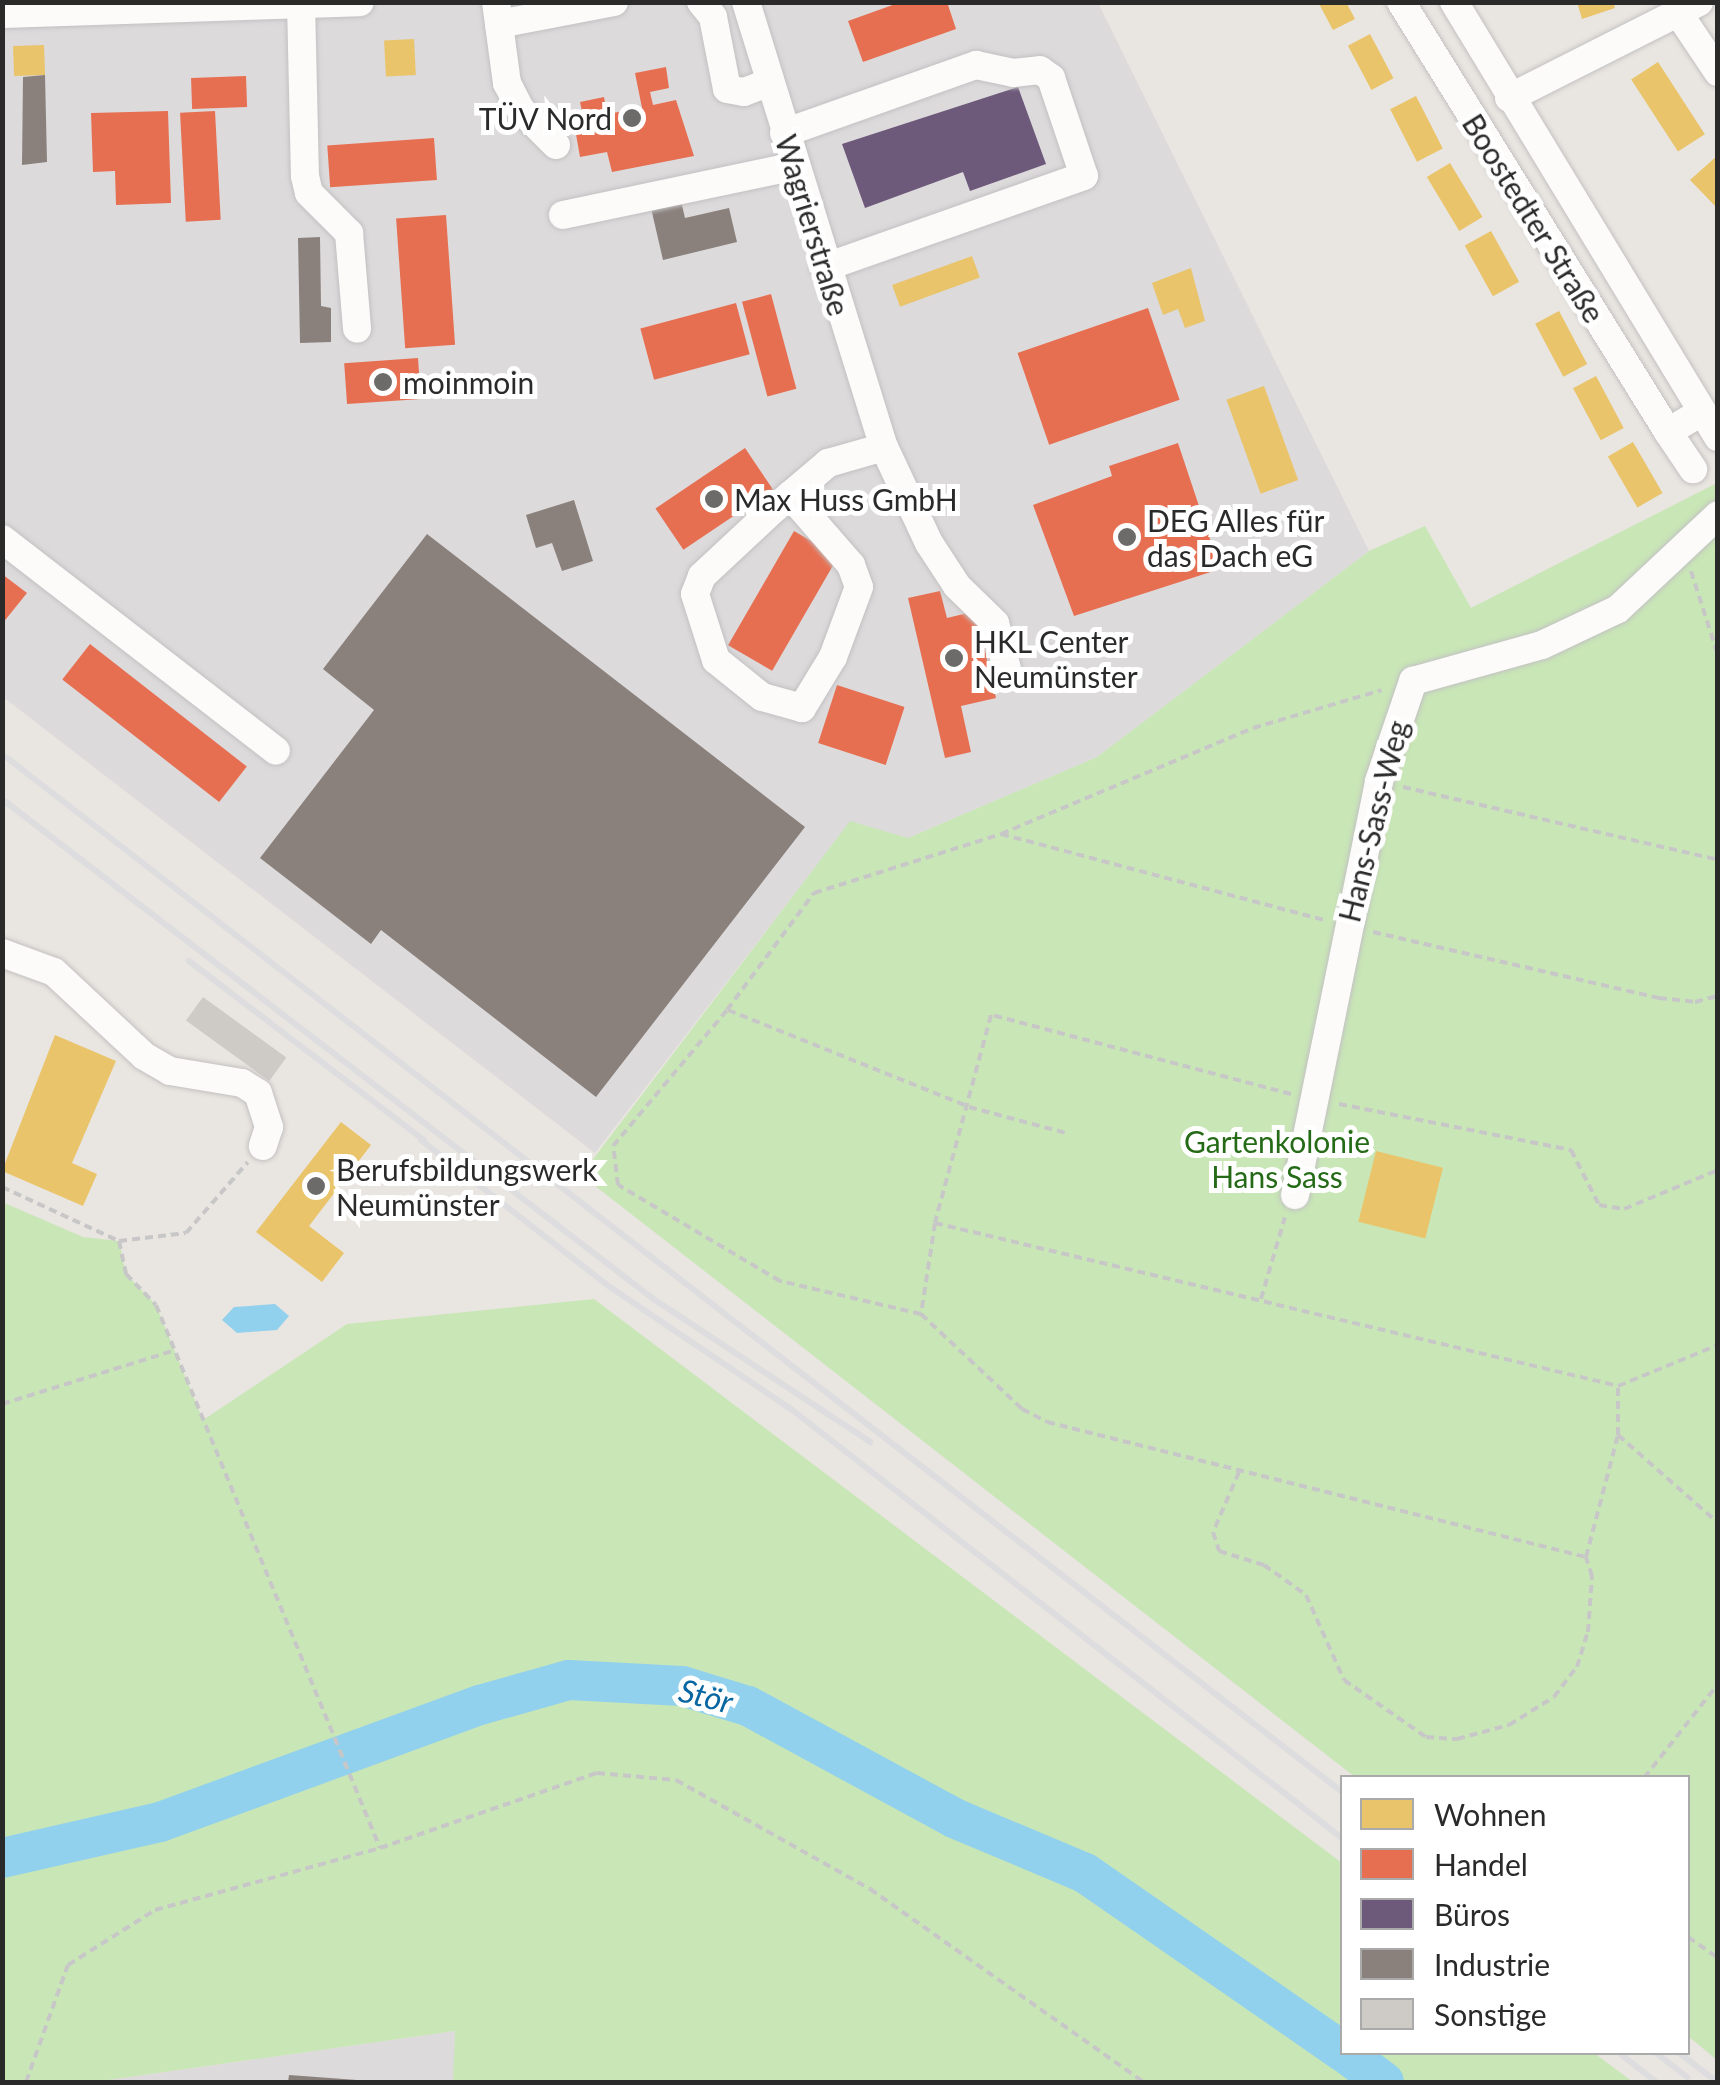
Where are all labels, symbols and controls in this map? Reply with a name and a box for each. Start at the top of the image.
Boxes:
place label: TÜV Nord [478,100,612,136]
marker: TÜV Nord [621,107,643,129]
street label: Boostedter Straße [1455,107,1613,329]
street label: Wagrierstraße [768,130,858,320]
place label: moinmoin [403,364,534,400]
marker: moinmoin [372,371,394,393]
place label: Max Huss GmbH [734,481,958,517]
marker: Max Huss GmbH [703,488,725,510]
place label: DEG Alles für das Dach eG [1147,502,1325,572]
marker: DEG Alles für das Dach eG [1116,526,1138,548]
place label: HKL Center Neumünster [974,623,1138,694]
marker: HKL Center Neumünster [943,647,965,669]
street label: Hans-Sass-Weg [1331,716,1415,926]
park label: Gartenkolonie Hans Sass [1184,1123,1370,1194]
place label: Berufsbildungswerk Neumünster [336,1151,597,1222]
marker: Berufsbildungswerk Neumünster [305,1175,327,1197]
water label: Stör [675,1671,737,1721]
legend [1340,1775,1690,2055]
text: Wohnen [1434,1796,1546,1832]
text: Handel [1434,1846,1528,1882]
text: Büros [1434,1896,1510,1932]
text: Industrie [1434,1946,1550,1982]
text: Sonstige [1434,1996,1547,2032]

